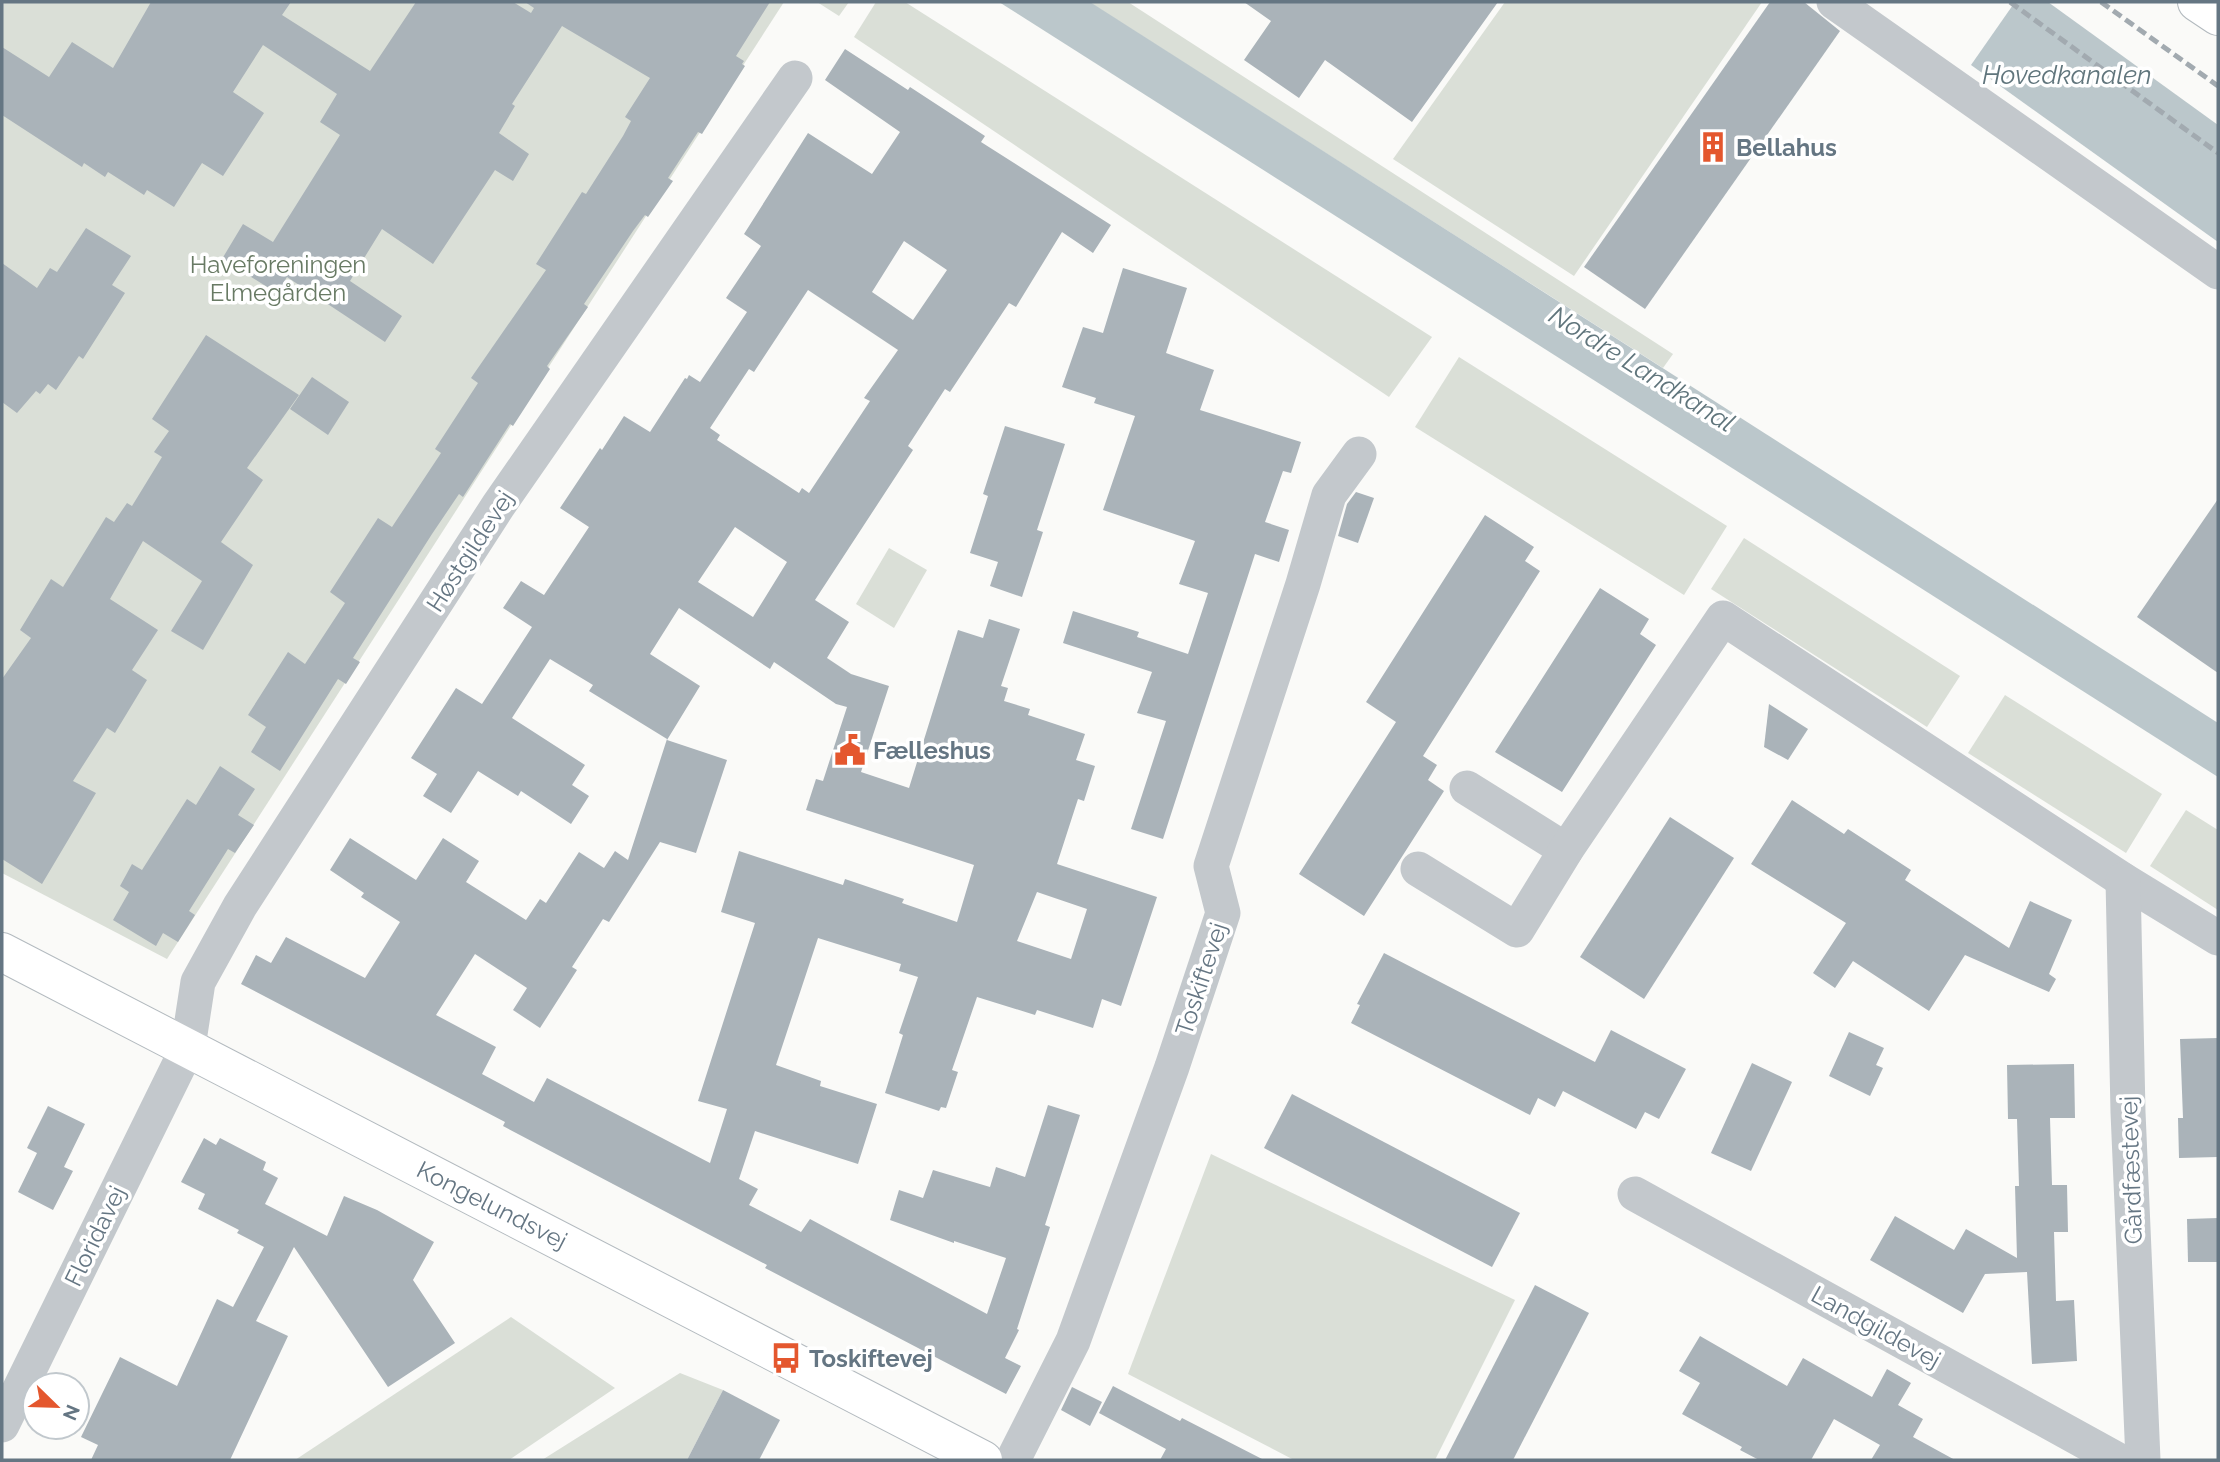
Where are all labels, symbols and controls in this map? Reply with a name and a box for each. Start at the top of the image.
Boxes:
water label: Hovedkanalen [1982,60,2152,90]
building icon: Bellahus [1696,130,1730,164]
place label: Bellahus [1736,133,1837,162]
park label: Haveforeningen Elmegården [190,250,366,307]
water label: Nordre Landkanal [1544,300,1740,438]
street label: Høstgildevej [420,485,520,617]
public building icon: Fælleshus [833,733,867,767]
place label: Fælleshus [873,736,991,765]
street label: Toskiftevej [1169,919,1233,1039]
street label: Gårdfæstevej [2114,1095,2148,1245]
street label: Kongelundsvej [412,1155,572,1255]
street label: Floridavej [58,1181,132,1291]
street label: Landgildevej [1806,1280,1946,1374]
bus stop icon: Toskiftevej [769,1341,803,1375]
place label: Toskiftevej [809,1344,933,1373]
north arrow [21,1371,91,1441]
text: N [59,1402,85,1424]

